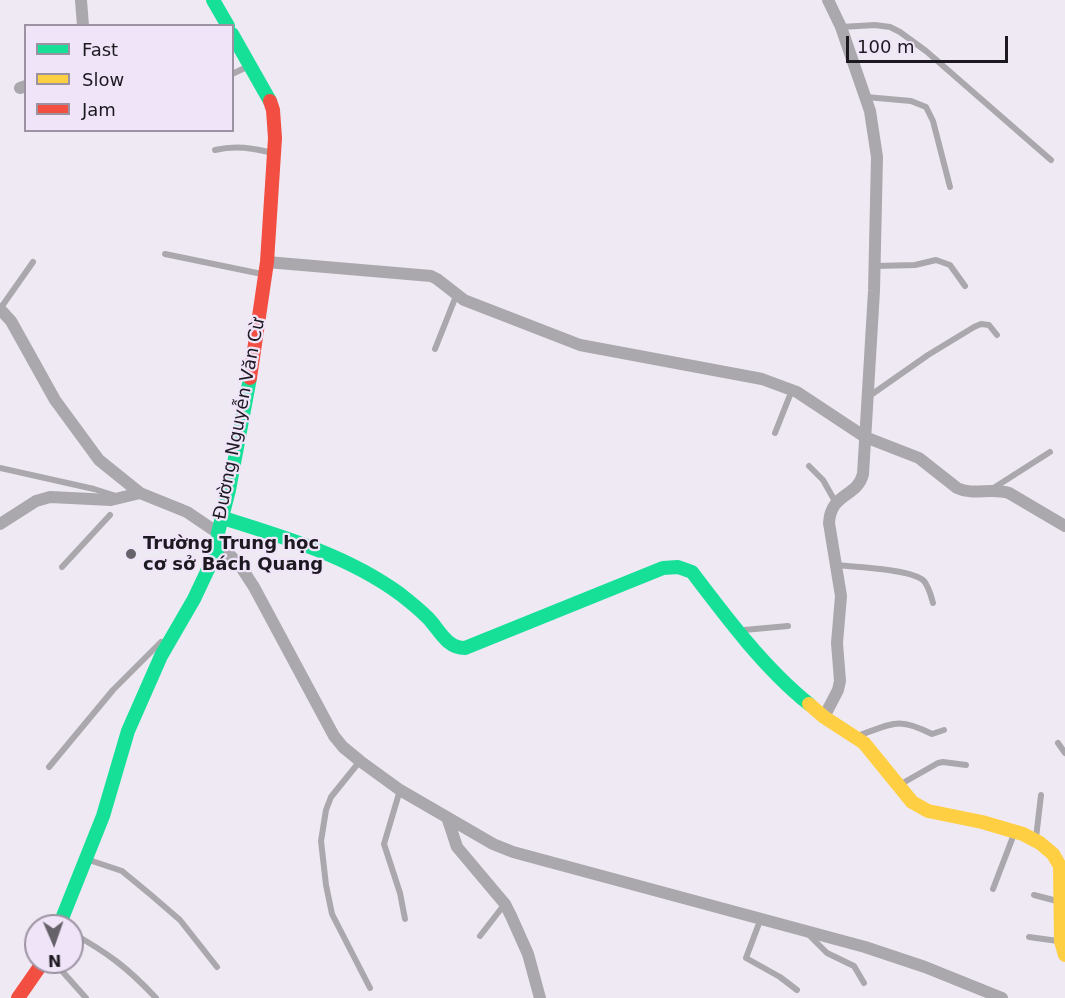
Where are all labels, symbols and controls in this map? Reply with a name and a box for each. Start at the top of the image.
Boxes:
legend [24,24,234,132]
scale bar [849,24,1011,62]
text: 100 m [857,36,915,57]
text: Fast [82,39,118,60]
text: Slow [82,69,124,90]
text: Jam [82,99,116,120]
street label: Đường Nguyễn Văn Cừ [210,317,270,521]
place label: Trường Trung học cơ sở Bách Quang [143,533,323,576]
marker: Trường Trung học cơ sở Bách Quang [124,547,138,561]
north arrow [24,914,84,974]
text: N [48,951,62,970]

